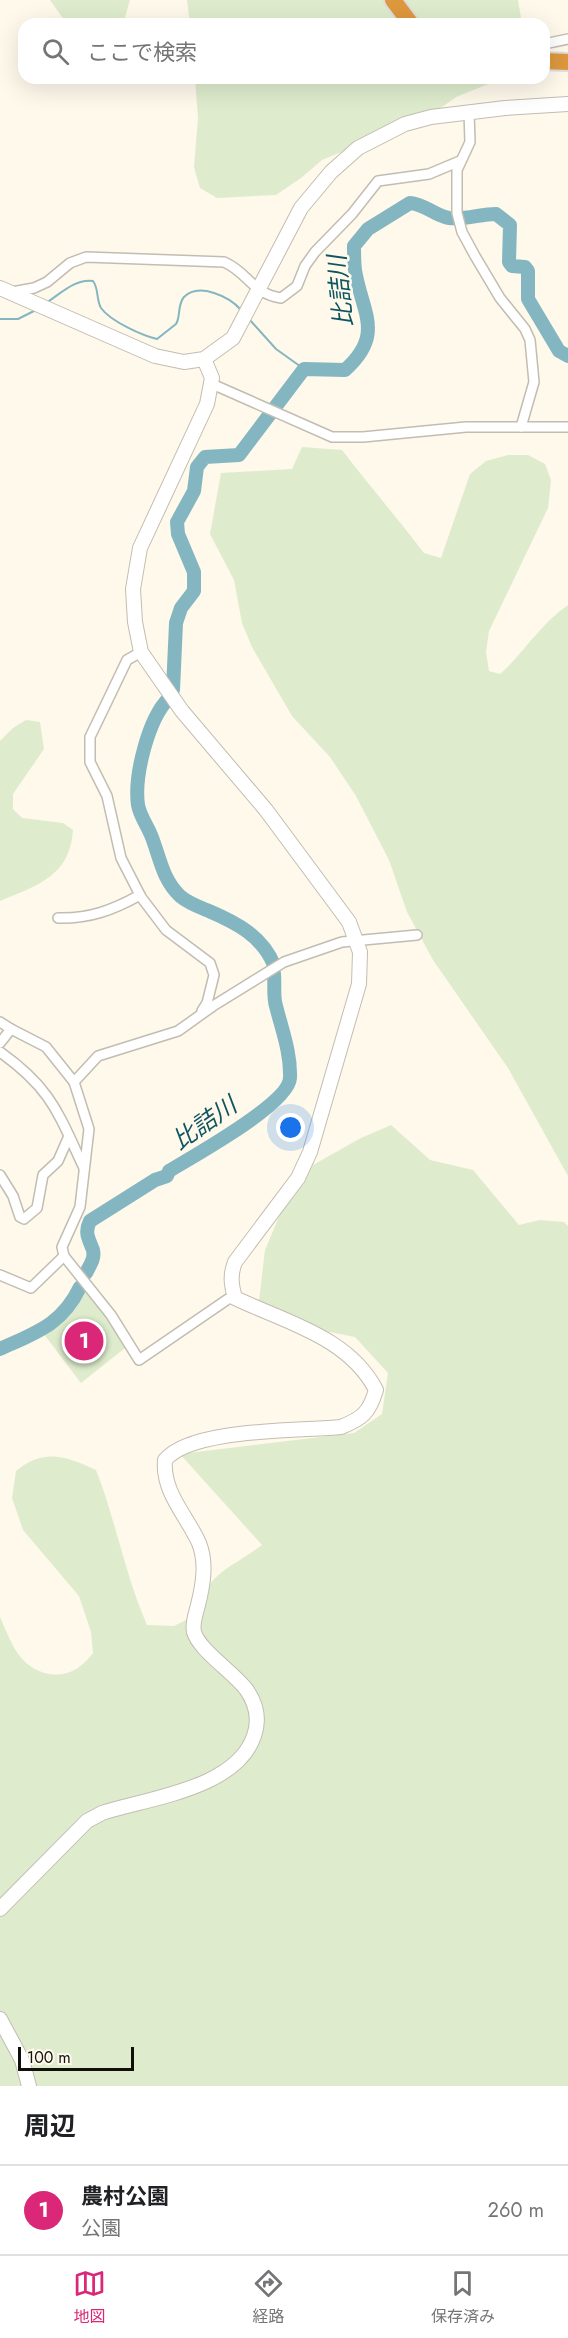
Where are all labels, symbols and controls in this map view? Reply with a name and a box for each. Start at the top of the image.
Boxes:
search box [18,18,550,84]
icon: search [39,35,72,68]
text: ここで検索 [87,36,197,68]
water label: 比詰川 [319,250,361,329]
water label: 比詰川 [164,1086,246,1158]
your location [276,1113,305,1142]
pin: 1 [64,1318,104,1364]
scale bar [18,2044,134,2072]
text: 100 m [27,2046,71,2069]
text: 周辺 [24,2107,76,2145]
text: 農村公園 [81,2180,169,2212]
text: 1 [38,2196,49,2225]
text: 260 m [488,2196,544,2225]
text: 公園 [81,2214,121,2243]
tab: 地図 [73,2267,106,2328]
tab: 経路 [252,2267,285,2328]
tab: 保存済み [431,2267,495,2328]

